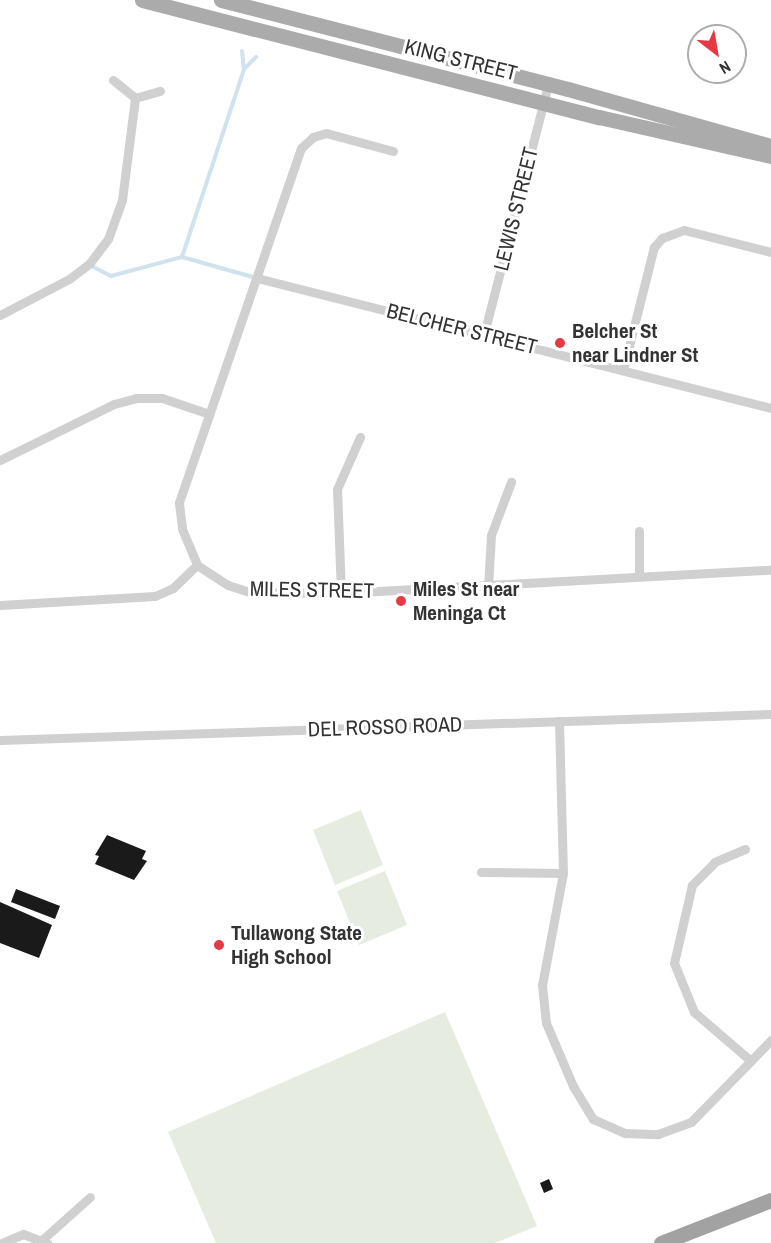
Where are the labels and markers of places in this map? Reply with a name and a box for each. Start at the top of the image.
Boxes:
place label: Belcher St near Lindner St [572,318,698,368]
marker: Belcher St near Lindner St [553,336,567,350]
place label: Miles St near Meninga Ct [413,576,519,626]
marker: Miles St near Meninga Ct [394,594,408,608]
place label: Tullawong State High School [231,920,362,970]
marker: Tullawong State High School [212,938,226,952]

